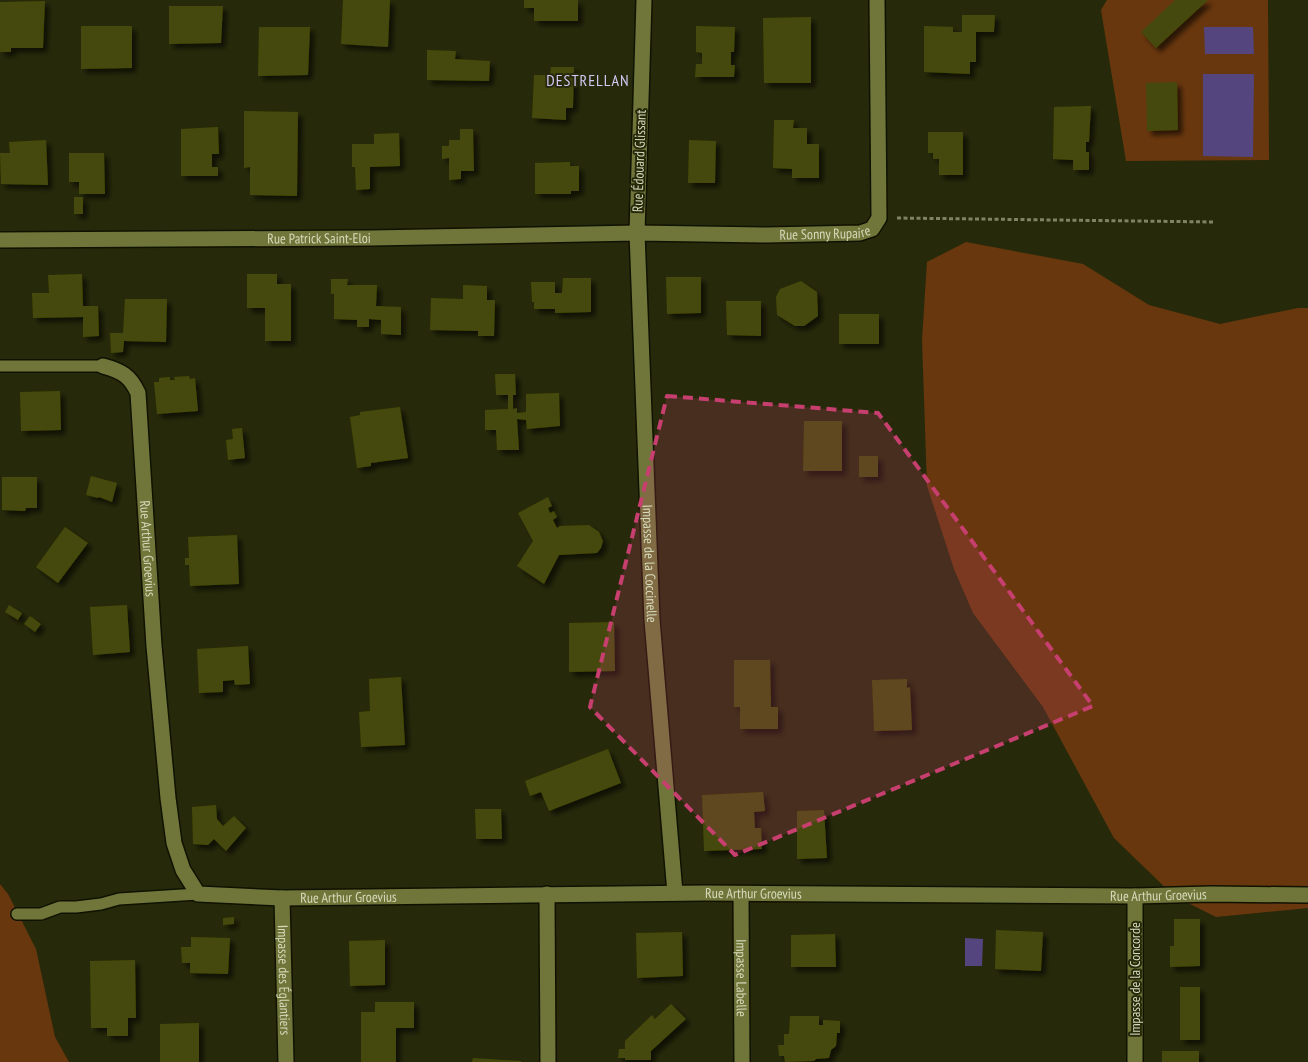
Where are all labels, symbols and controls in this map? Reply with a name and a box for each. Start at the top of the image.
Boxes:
district label: DESTRELLAN [546,70,630,90]
street label: Rue Édouard Glissant [628,109,650,213]
street label: Rue Sonny Rupaire [779,221,873,244]
street label: Rue Patrick Saint-Eloi [267,229,371,248]
street label: Rue Arthur Groevius [136,500,160,598]
street label: Impasse de la Coccinelle [639,504,661,623]
street label: Rue Arthur Groevius [705,884,802,903]
street label: Rue Arthur Groevius [1110,885,1207,905]
street label: Rue Arthur Groevius [300,888,397,907]
street label: Impasse de la Concorde [1126,922,1144,1036]
street label: Impasse des Églantiers [274,925,294,1036]
street label: Impasse Labelle [732,939,751,1017]

